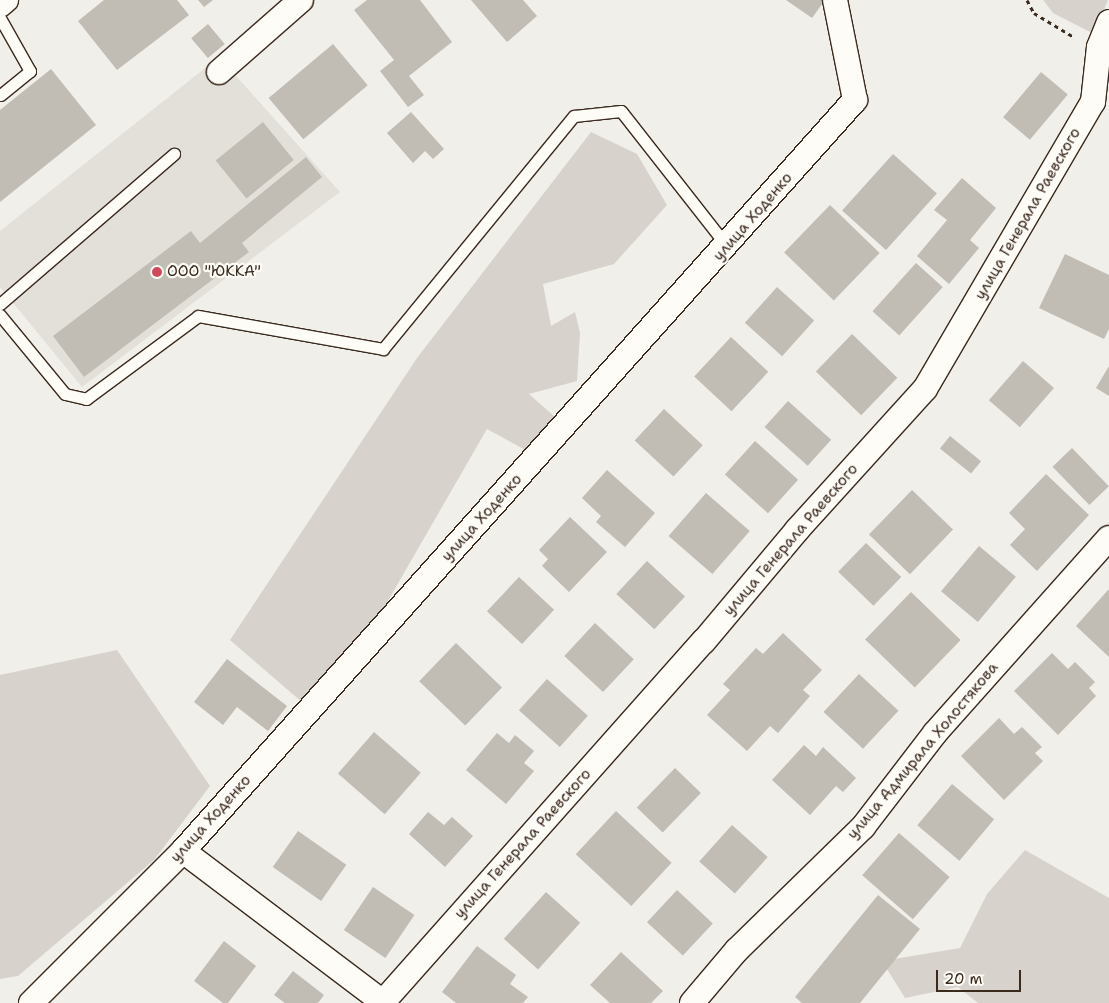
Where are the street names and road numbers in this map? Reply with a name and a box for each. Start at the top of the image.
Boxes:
street label: улица Генерала Раевского [971,125,1085,303]
street label: улица Ходенко [710,169,796,265]
street label: улица Генерала Раевского [720,460,862,620]
street label: улица Ходенко [438,471,526,565]
street label: улица Адмирала Холостякова [844,659,1002,843]
street label: улица Генерала Раевского [451,765,595,923]
street label: улица Ходенко [167,772,255,866]

